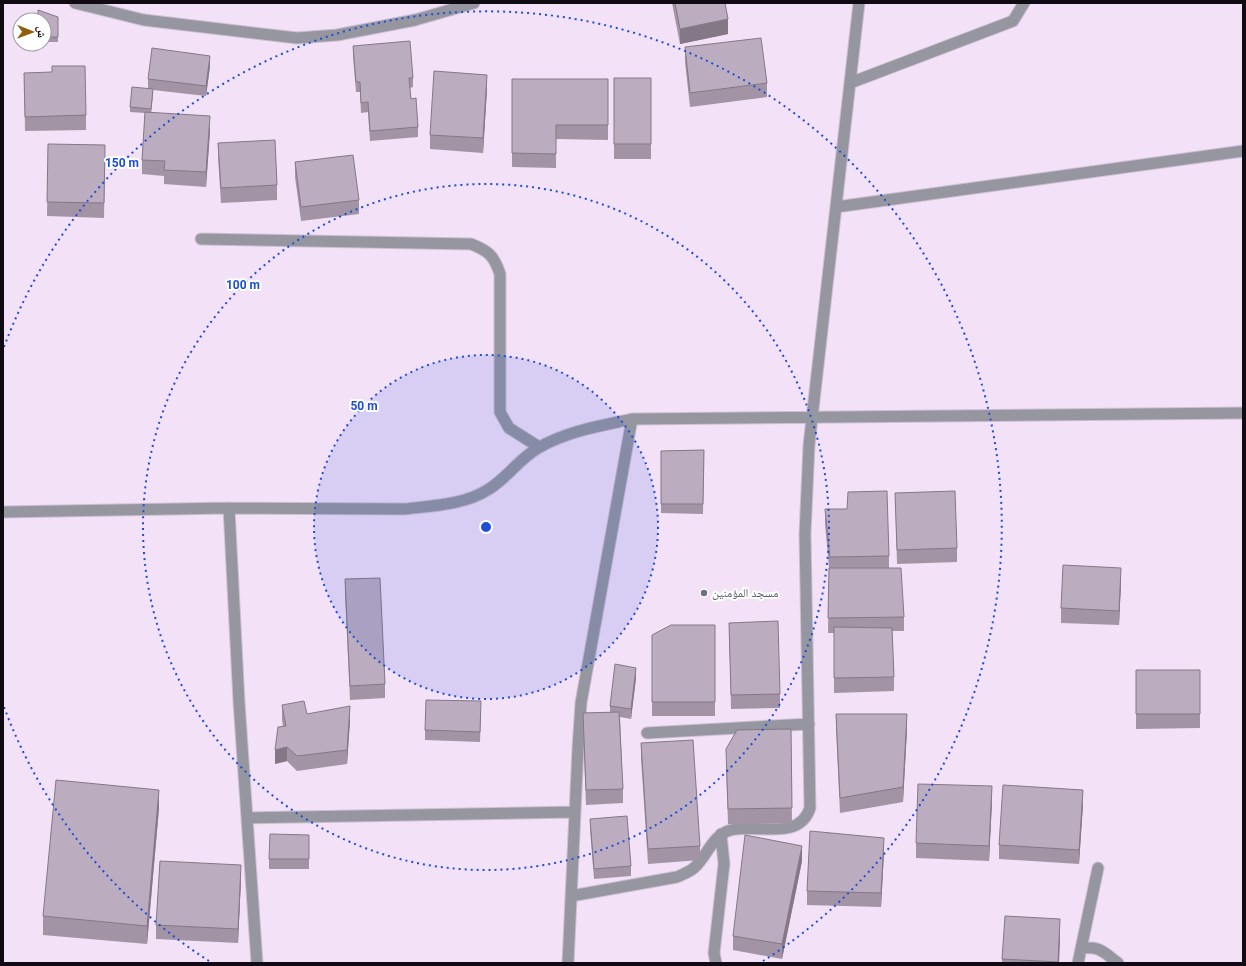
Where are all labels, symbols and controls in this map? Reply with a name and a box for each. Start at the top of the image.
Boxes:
north arrow [12,12,52,52]
text: ش [34,26,48,38]
text: 150 m [105,156,139,170]
text: 100 m [226,278,260,292]
text: 50 m [350,399,378,413]
centre of rings [479,520,493,534]
place label: مسجد المؤمنين [712,586,778,600]
marker: مسجد المؤمنين [699,588,709,598]

